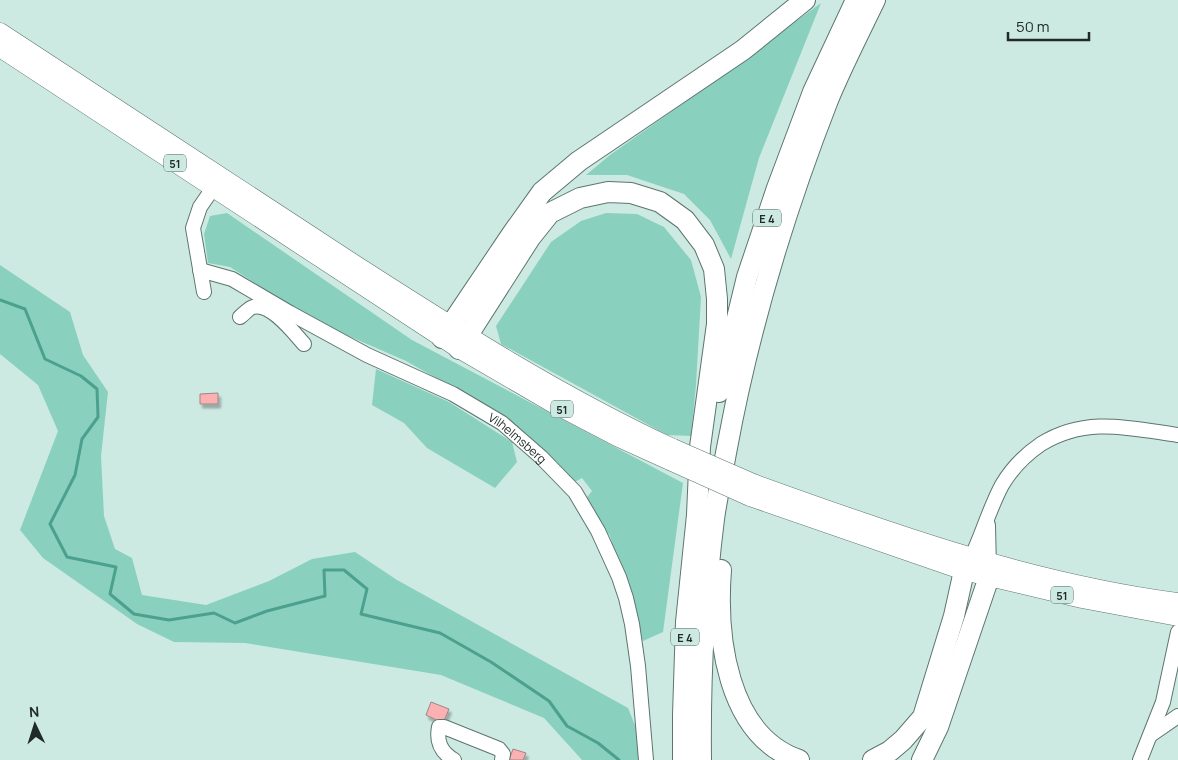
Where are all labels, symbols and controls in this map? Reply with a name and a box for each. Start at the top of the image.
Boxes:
scale bar [1008,10,1089,42]
text: 50 m [1016,16,1050,37]
road number: 51 [164,154,186,172]
road number: E 4 [753,210,781,227]
road number: 51 [551,400,573,418]
street label: Vilhelmsberg [485,408,551,467]
road number: 51 [1051,586,1073,604]
road number: E 4 [671,628,699,646]
north arrow [10,700,60,750]
text: N [28,702,40,721]

